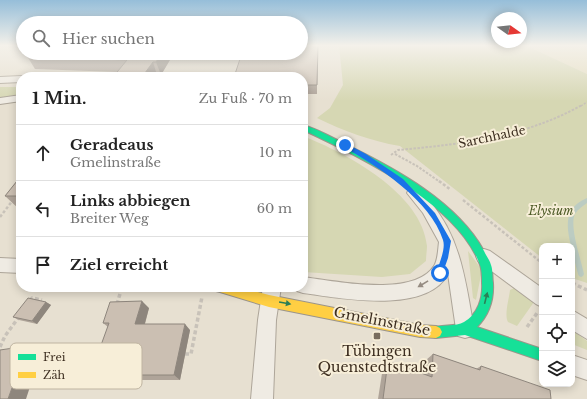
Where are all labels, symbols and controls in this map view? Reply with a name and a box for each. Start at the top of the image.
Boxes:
north arrow [491,12,527,48]
search box [16,16,308,60]
icon: search [30,27,52,49]
text: Hier suchen [62,29,155,48]
text: 1 Min. [32,88,86,109]
text: Zu Fuß · 70 m [199,90,292,107]
street label: Sarchhalde [457,122,527,151]
text: Geradeaus [70,135,153,154]
route end [336,136,354,154]
icon: ahead [32,142,54,164]
text: 10 m [259,144,292,161]
text: Gmelinstraße [70,154,161,171]
text: Links abbiegen [70,191,190,210]
icon: left [32,198,54,220]
text: 60 m [257,200,292,217]
park label: Elysium [528,203,574,218]
text: Breiter Weg [70,210,149,227]
map controls [539,243,575,387]
button: + [539,243,575,279]
icon: arrive [32,254,54,276]
text: Ziel erreicht [70,255,168,274]
route start [431,264,449,282]
button: − [539,279,575,315]
one-way arrow [417,281,429,288]
one-way arrow [484,292,490,305]
one-way arrow [279,300,291,306]
street label: Gmelinstraße [332,303,432,339]
button: locate [539,315,575,351]
marker: Tübingen Quenstedtstraße [372,331,382,341]
place label: Tübingen Quenstedtstraße [318,342,436,376]
legend [10,343,142,389]
text: Frei [43,350,66,364]
button: layers [539,351,575,387]
text: Zäh [43,368,66,382]

